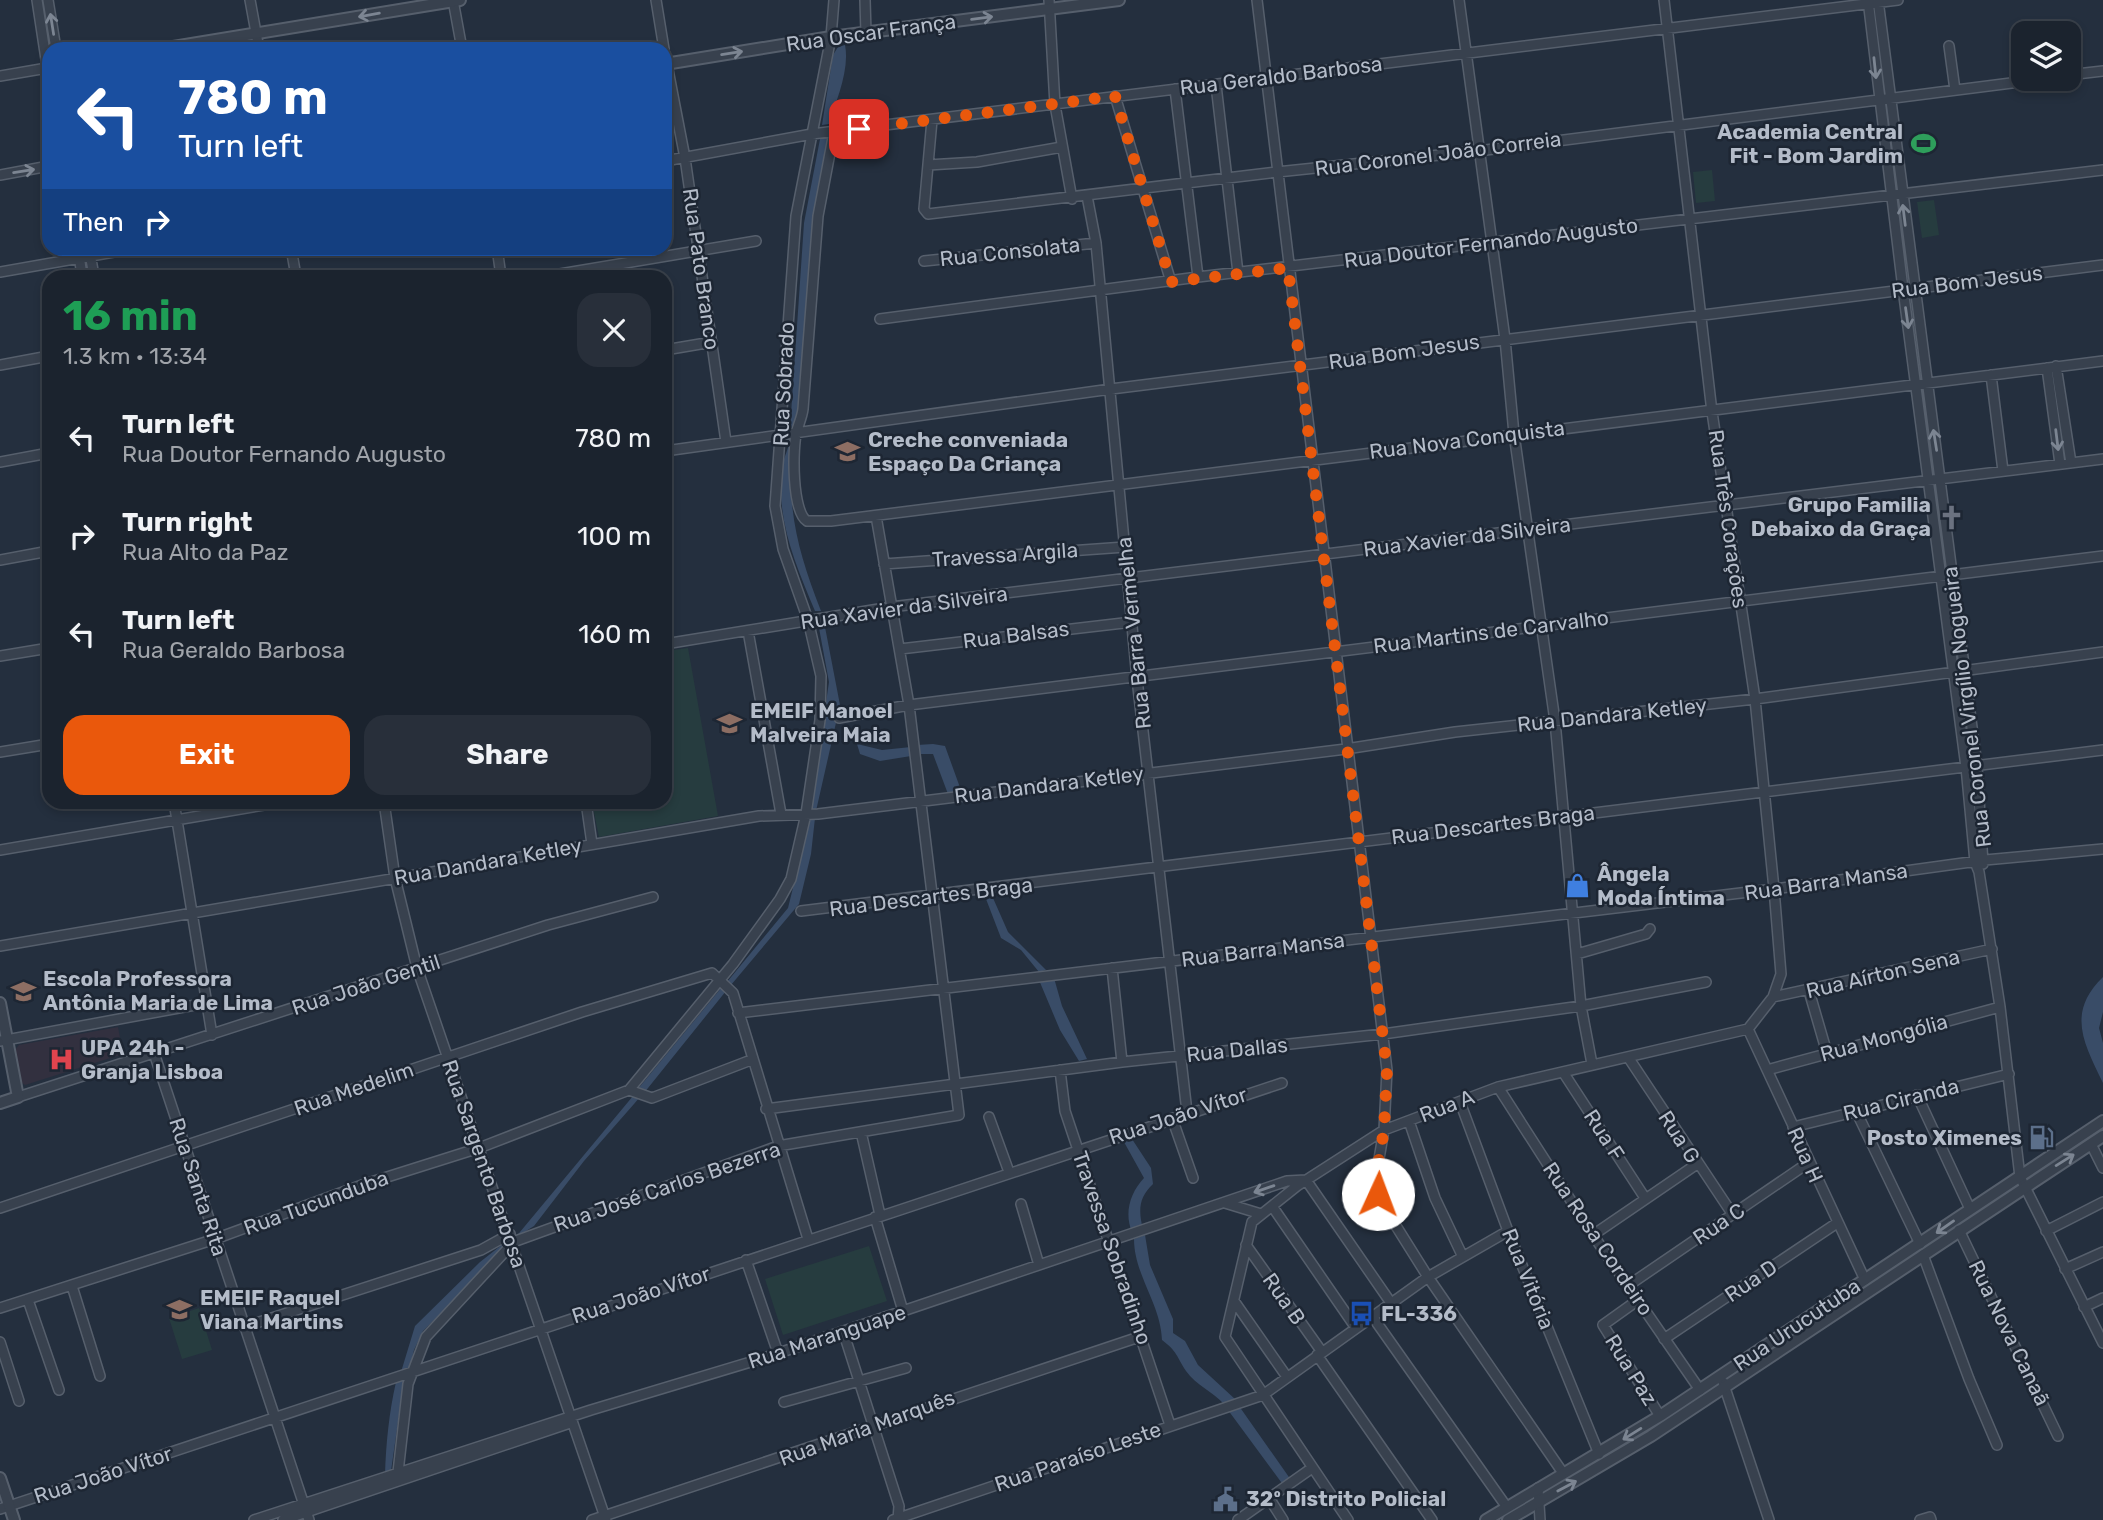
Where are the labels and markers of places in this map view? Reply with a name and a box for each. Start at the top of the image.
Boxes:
pin [829,99,889,159]
place label: Academia Central Fit - Bom Jardim [1717,119,1903,168]
sports icon: Academia Central Fit - Bom Jardim [1909,130,1937,158]
place label: Creche conveniada Espaço Da Criança [868,427,1068,476]
school or university icon: Creche conveniada Espaço Da Criança [834,438,862,466]
place label: Grupo Familia Debaixo da Graça [1751,492,1931,541]
church icon: Grupo Familia Debaixo da Graça [1937,503,1965,531]
place label: EMEIF Manoel Malveira Maia [750,698,893,747]
school or university icon: EMEIF Manoel Malveira Maia [716,709,744,737]
place label: Ângela Moda Íntima [1597,861,1725,910]
shop icon: Ângela Moda Íntima [1563,872,1591,900]
place label: Escola Professora Antônia Maria de Lima [43,966,273,1015]
school or university icon: Escola Professora Antônia Maria de Lima [9,977,37,1005]
place label: UPA 24h - Granja Lisboa [81,1035,223,1084]
hospital icon: UPA 24h - Granja Lisboa [47,1046,75,1074]
fuel station icon: Posto Ximenes [2028,1124,2056,1152]
place label: Posto Ximenes [1867,1125,2022,1150]
place label: EMEIF Raquel Viana Martins [200,1285,343,1334]
school or university icon: EMEIF Raquel Viana Martins [166,1296,194,1324]
bus stop icon: FL-336 [1347,1300,1375,1328]
place label: FL-336 [1381,1301,1457,1326]
public building icon: 32º Distrito Policial [1212,1485,1240,1513]
place label: 32º Distrito Policial [1246,1486,1446,1511]

